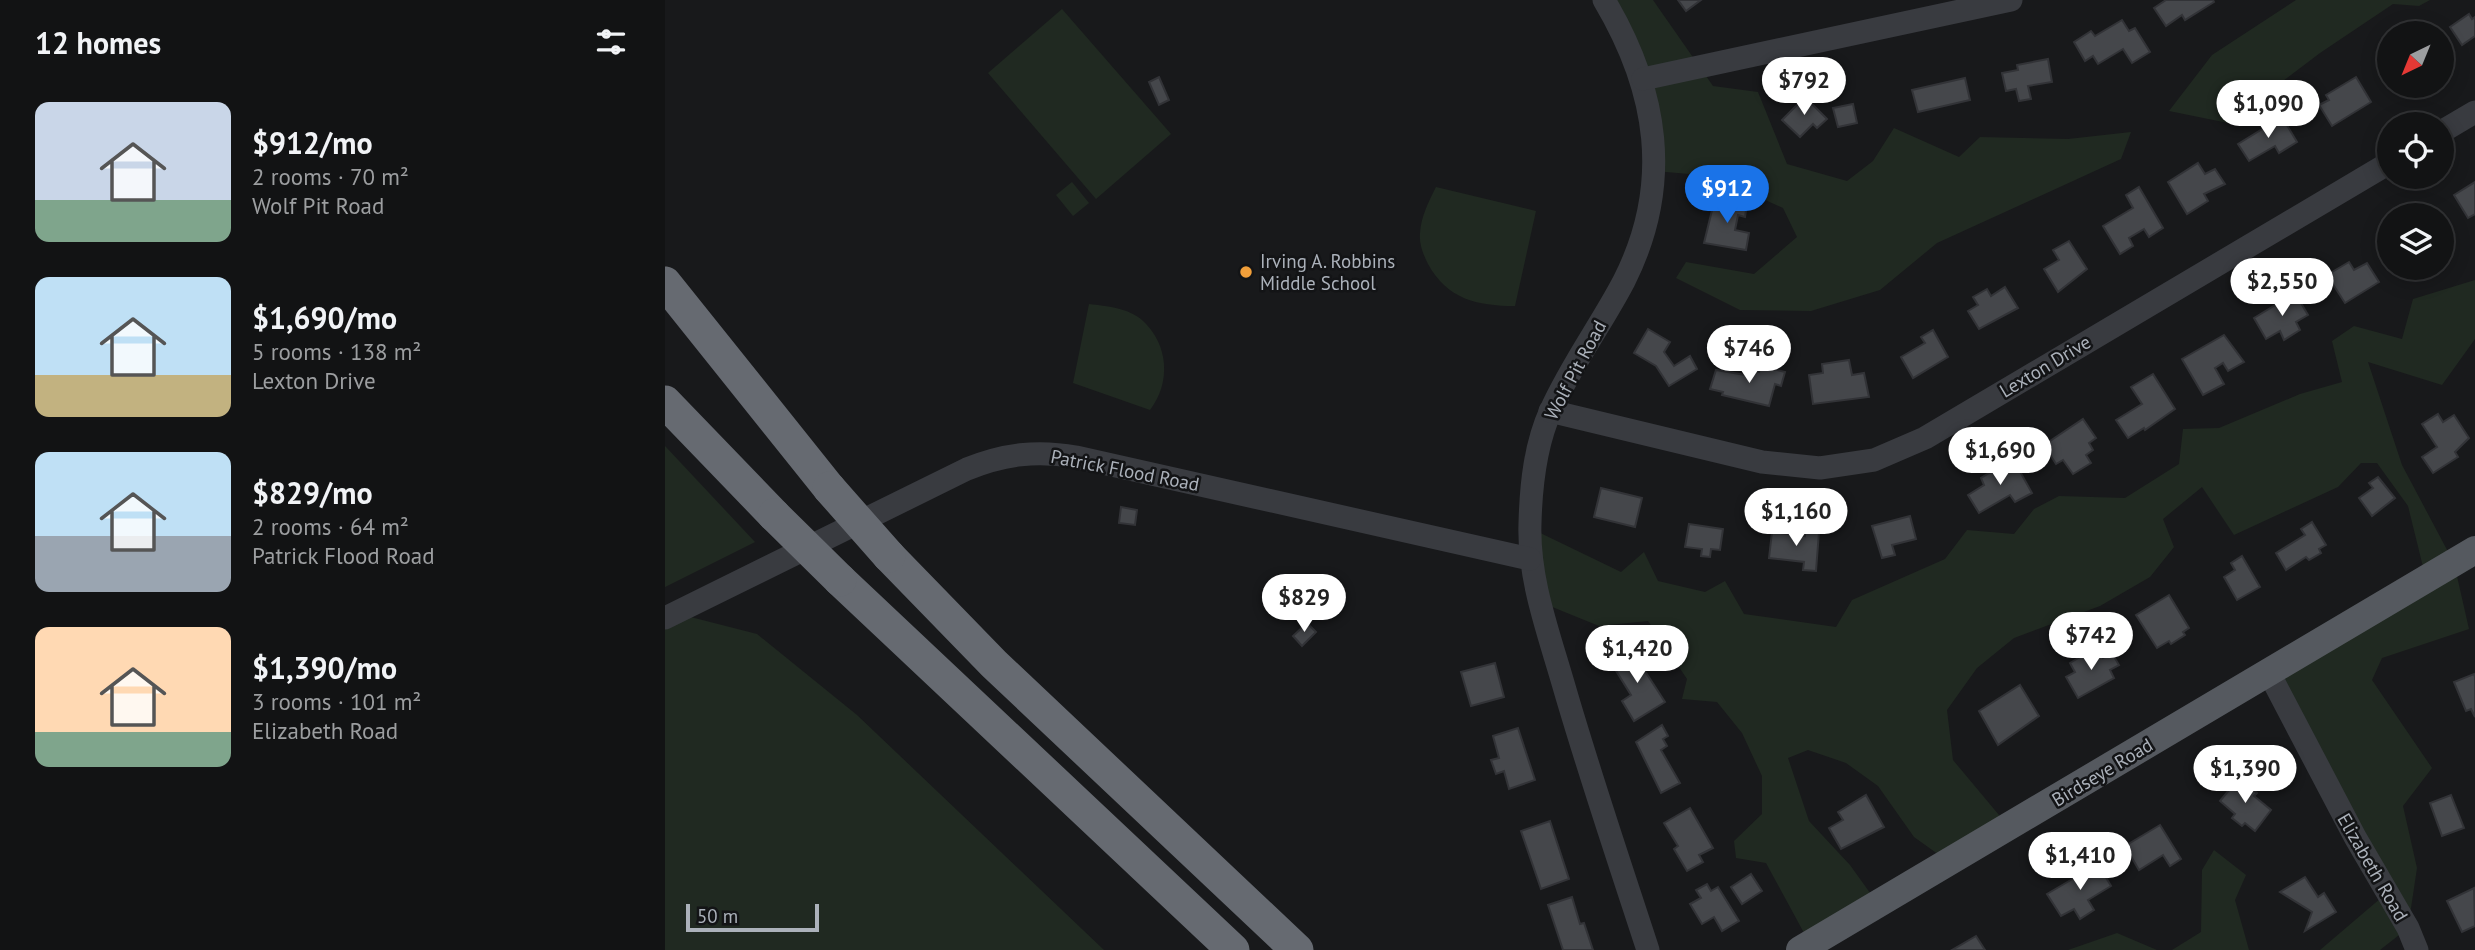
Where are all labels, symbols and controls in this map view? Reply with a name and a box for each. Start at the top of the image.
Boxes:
north arrow [2377,21,2453,98]
map controls [2377,21,2454,280]
text: 12 homes [35,23,161,62]
icon: filters [592,23,630,61]
pin: $792 [1763,58,1845,117]
text: $792 [1778,65,1830,94]
pin: $1,090 [2211,80,2325,140]
text: $1,090 [2232,88,2304,117]
button: locate [2377,112,2454,189]
text: $912/mo [252,123,373,162]
icon: home [91,130,175,214]
text: 2 rooms · 70 m² [252,162,409,191]
pin: $912 [1686,166,1768,225]
text: $912 [1701,173,1753,202]
text: Wolf Pit Road [252,191,384,220]
button: layers [2377,203,2454,280]
place label: Irving A. Robbins Middle School [1260,249,1395,295]
pin: $2,550 [2225,258,2339,318]
marker: Irving A. Robbins Middle School [1238,264,1254,280]
text: $2,550 [2246,266,2318,295]
text: $1,690/mo [252,298,397,337]
icon: home [91,305,175,389]
street label: Wolf Pit Road [1539,316,1611,424]
pin: $746 [1708,326,1790,385]
street label: Lexton Drive [1995,329,2095,403]
text: $746 [1723,333,1775,362]
text: 5 rooms · 138 m² [252,337,421,366]
text: Lexton Drive [252,366,376,395]
pin: $1,690 [1943,428,2057,487]
text: $1,690 [1964,435,2036,464]
street label: Patrick Flood Road [1049,444,1201,496]
text: $829/mo [252,473,373,512]
icon: home [91,480,175,564]
pin: $1,160 [1739,489,1853,548]
text: $1,160 [1760,496,1832,525]
text: 2 rooms · 64 m² [252,512,409,541]
text: Patrick Flood Road [252,541,435,570]
pin: $829 [1263,574,1345,634]
text: $829 [1278,582,1330,611]
pin: $742 [2050,612,2132,672]
text: $742 [2065,620,2117,649]
pin: $1,420 [1580,626,1694,685]
text: $1,420 [1601,633,1673,662]
text: $1,390/mo [252,648,397,687]
icon: home [91,655,175,739]
text: 3 rooms · 101 m² [252,687,421,716]
text: Elizabeth Road [252,716,398,745]
street label: Birdseye Road [2047,732,2157,812]
pin: $1,390 [2188,746,2302,805]
text: $1,390 [2209,753,2281,782]
street label: Elizabeth Road [2332,809,2414,925]
pin: $1,410 [2023,832,2137,892]
text: $1,410 [2044,840,2116,869]
scale bar [686,901,819,933]
text: 50 m [697,904,738,928]

